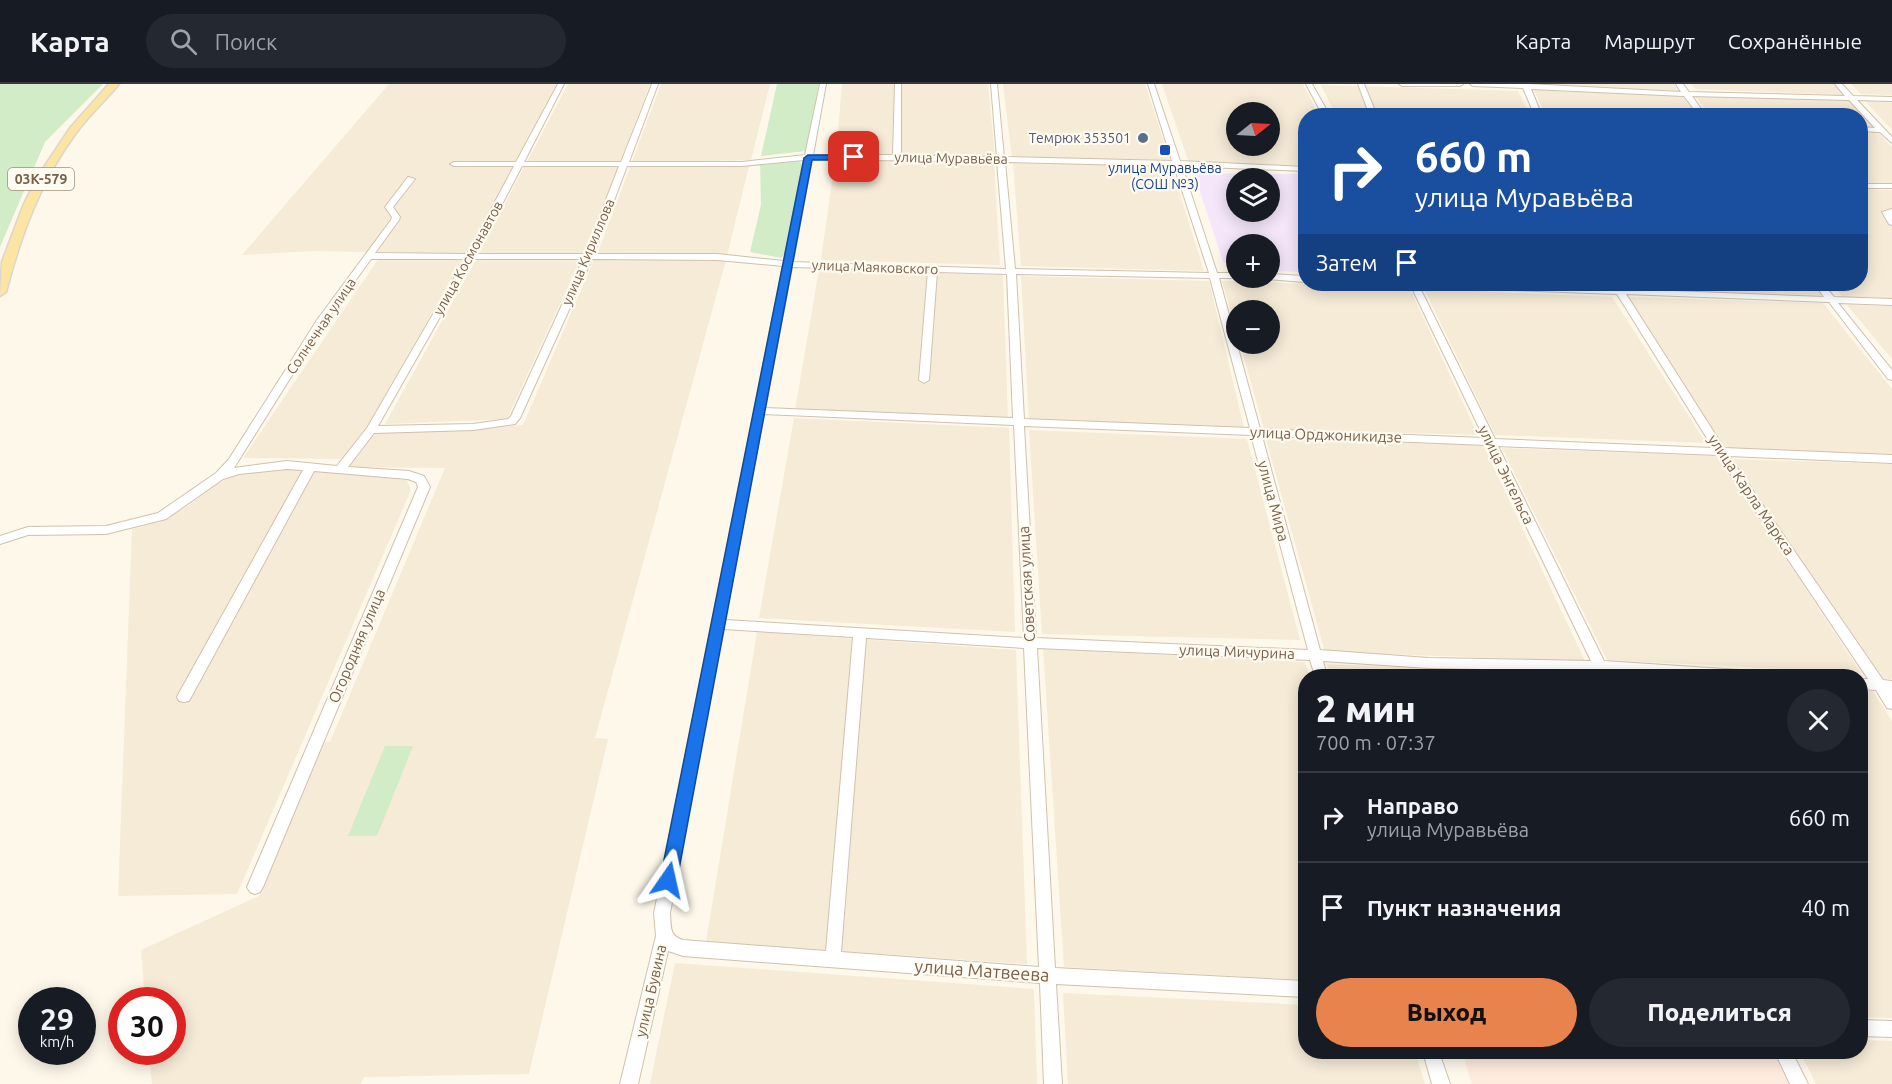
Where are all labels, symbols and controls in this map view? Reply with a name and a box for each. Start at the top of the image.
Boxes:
search box [146,14,566,68]
icon: search [167,25,200,58]
text: Карта [30,26,110,57]
text: Поиск [215,29,277,54]
text: Карта [1515,29,1571,53]
text: Маршрут [1604,29,1695,53]
text: Сохранённые [1728,29,1862,53]
north arrow [1226,102,1280,156]
map controls [1226,102,1280,354]
place label: Темрюк 353501 [1029,130,1131,146]
pin [828,131,879,182]
marker: Темрюк 353501 [1136,131,1150,145]
icon: right [1316,132,1394,210]
text: 660 m [1415,133,1532,180]
icon: arrive [837,140,870,173]
marker: улица Муравьёва (СОШ №3) [1158,143,1172,157]
street label: улица Муравьёва [894,149,1008,167]
place label: улица Муравьёва (СОШ №3) [1108,160,1222,192]
road number: 03К-579 [8,168,74,190]
button: layers [1226,168,1280,222]
text: улица Муравьёва [1415,182,1634,212]
street label: улица Кириллова [558,196,618,308]
street label: улица Космонавтов [430,198,506,318]
button: + [1226,234,1280,288]
icon: arrive [1390,246,1423,279]
text: Затем [1316,250,1378,275]
street label: улица Маяковского [811,257,939,277]
street label: Солнечная улица [283,275,359,377]
button: − [1226,300,1280,354]
street label: улица Орджоникидзе [1250,423,1402,446]
street label: улица Энгельса [1475,423,1538,527]
street label: улица Карла Маркса [1705,431,1798,558]
street label: улица Мира [1255,459,1292,543]
street label: Советская улица [1015,526,1038,642]
street label: Огородняя улица [325,586,388,705]
street label: улица Мичурина [1179,641,1295,662]
text: 2 мин [1316,688,1416,729]
button: close [1787,689,1850,752]
text: 700 m · 07:37 [1316,731,1436,754]
text: Направо [1367,793,1459,818]
icon: right [1316,801,1349,834]
text: 660 m [1789,805,1850,830]
text: улица Муравьёва [1367,818,1529,841]
position arrow [636,848,700,912]
icon: arrive [1316,891,1349,924]
text: Пункт назначения [1367,895,1561,920]
text: 40 m [1801,895,1850,920]
street label: улица Бувина [632,943,669,1039]
street label: улица Матвеева [914,955,1050,985]
button: Выход [1316,978,1577,1047]
button: Поделиться [1589,978,1850,1047]
speed limit sign: 30 [108,987,186,1065]
text: 29 [40,1002,74,1036]
text: km/h [40,1033,74,1050]

